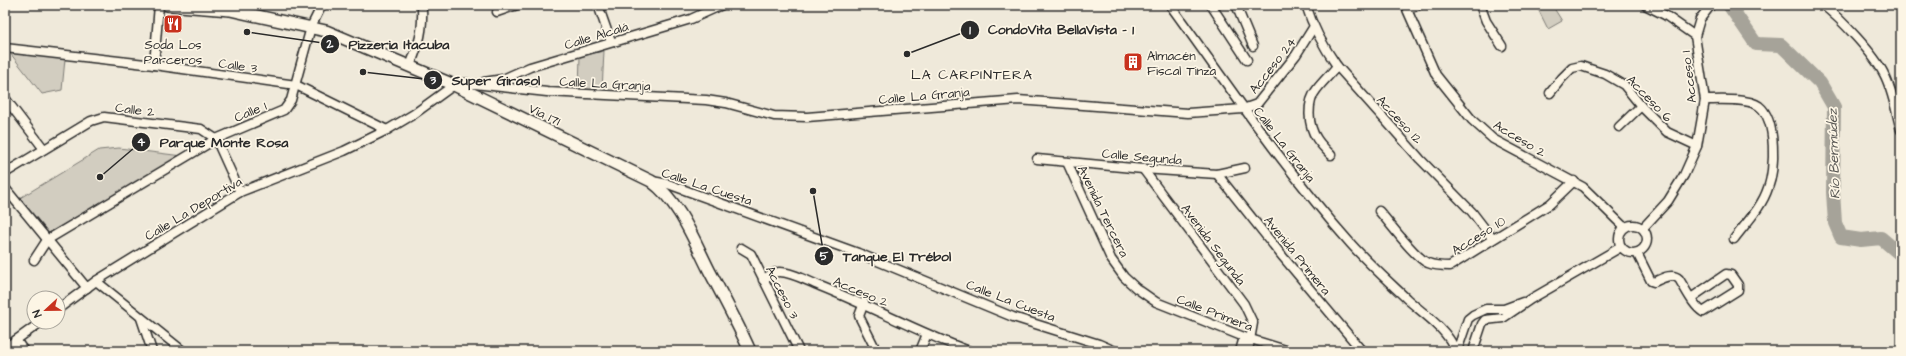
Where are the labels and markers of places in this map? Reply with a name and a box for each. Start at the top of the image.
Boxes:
restaurant icon: Soda Los Parceros [162,13,184,35]
callout: CondoVita BellaVista - 1 [960,17,1142,43]
callout: Pizzeria Itacuba [320,31,457,57]
place label: Soda Los Parceros [144,36,203,69]
place label: Almacén Fiscal Tinza [1147,47,1217,80]
building icon: Almacén Fiscal Tinza [1122,51,1144,73]
callout: Super Girasol [423,67,548,93]
callout: Parque Monte Rosa [131,129,296,155]
callout: Tanque El Trébol [814,243,959,269]

